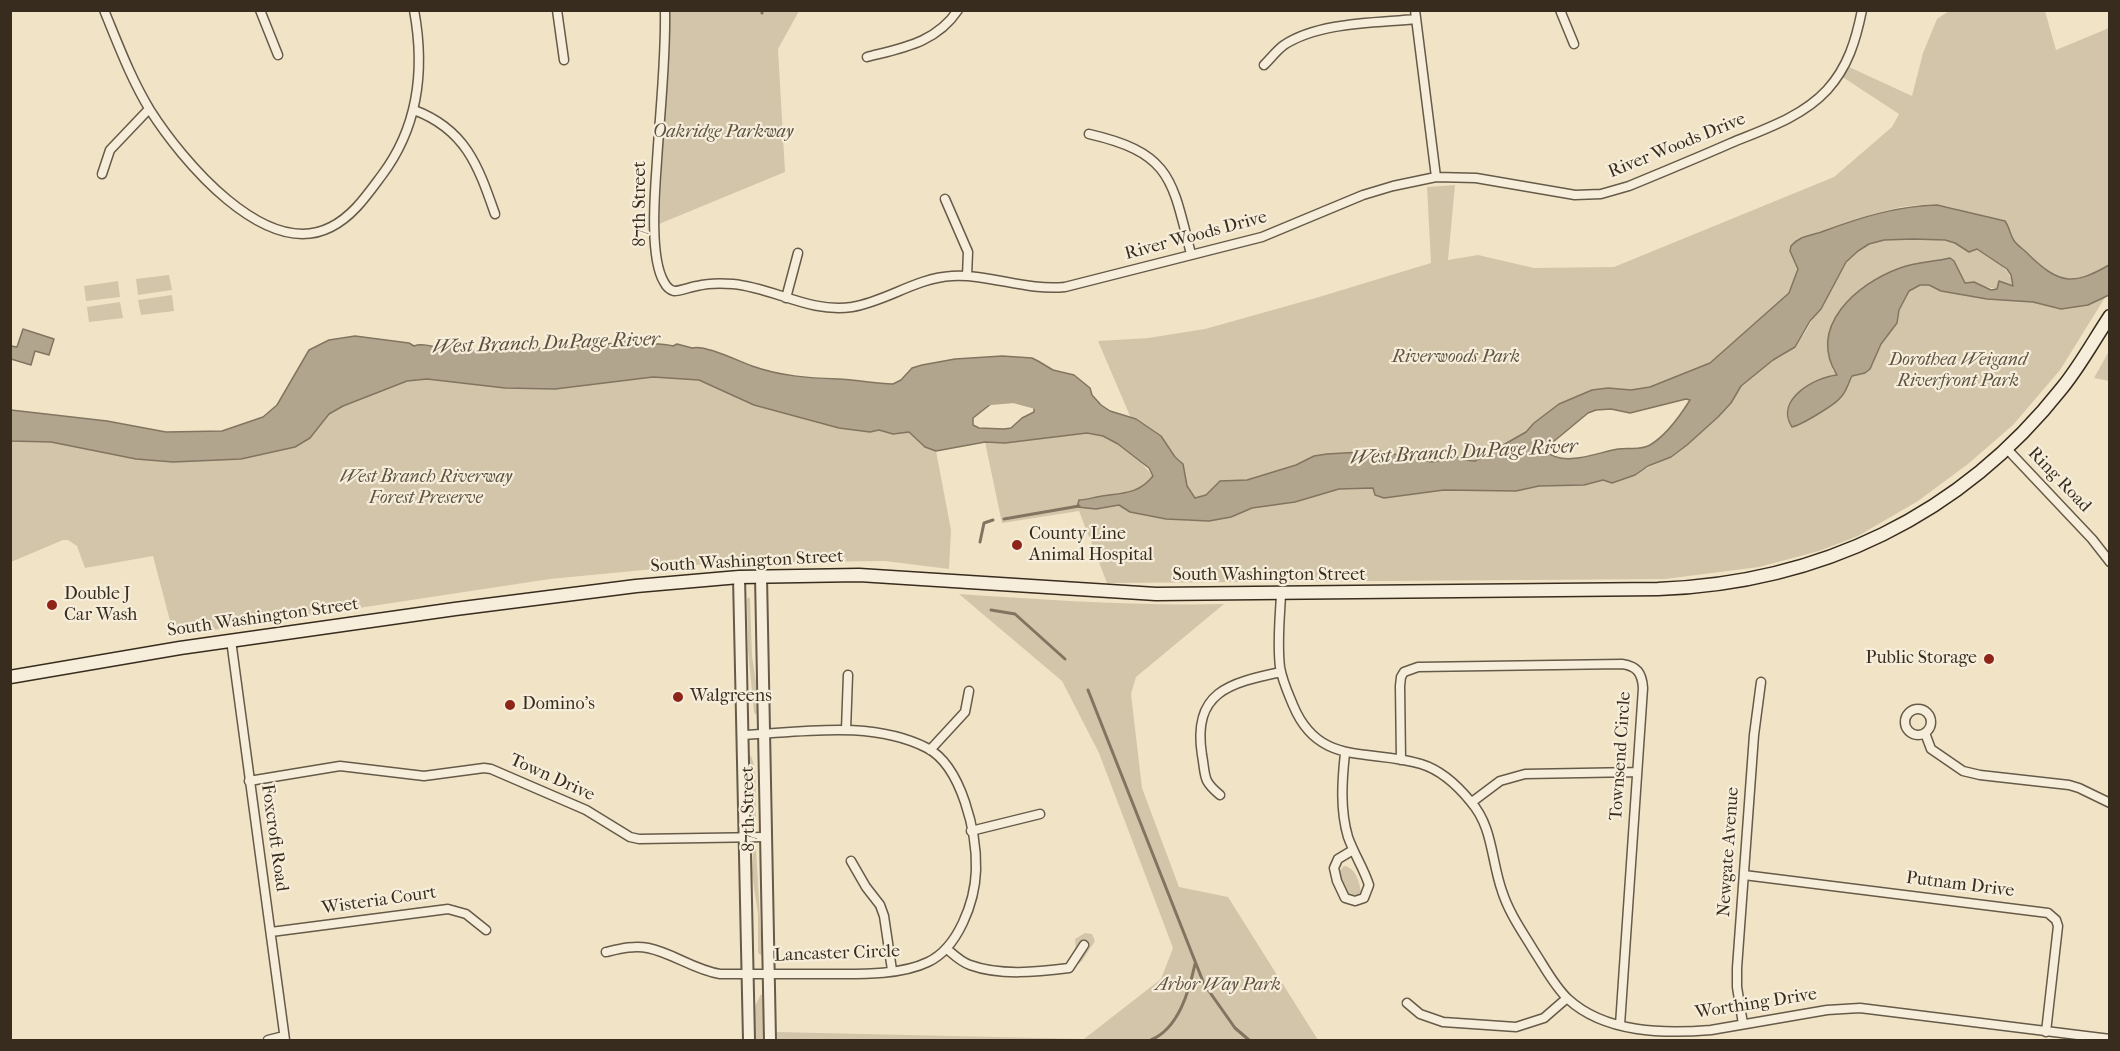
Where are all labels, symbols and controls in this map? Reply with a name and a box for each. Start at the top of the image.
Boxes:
street label: River Woods Drive [1605,109,1749,183]
park label: Oakridge Parkway [653,122,793,144]
street label: 87th Street [630,161,652,247]
street label: River Woods Drive [1123,207,1269,265]
water label: West Branch DuPage River [432,328,660,360]
park label: Riverwoods Park [1392,347,1520,369]
park label: Dorothea Weigand Riverfront Park [1889,350,2027,392]
water label: West Branch DuPage River [1350,435,1578,471]
street label: Ring Road [2023,443,2095,517]
park label: West Branch Riverway Forest Preserve [340,467,512,510]
place label: County Line Animal Hospital [1029,524,1153,566]
marker: County Line Animal Hospital [1010,538,1024,552]
street label: South Washington Street [650,546,844,578]
street label: South Washington Street [1172,565,1366,587]
place label: Double J Car Wash [64,584,137,626]
street label: South Washington Street [166,594,360,642]
marker: Double J Car Wash [45,598,59,612]
place label: Public Storage [1866,648,1977,670]
marker: Public Storage [1982,652,1996,666]
place label: Walgreens [690,686,772,708]
marker: Walgreens [671,690,685,704]
street label: Townsend Circle [1606,691,1636,821]
place label: Domino's [522,694,595,716]
marker: Domino's [503,698,517,712]
street label: Town Drive [506,750,598,806]
street label: 87th Street [737,766,761,852]
street label: Foxcroft Road [256,783,292,893]
street label: Newgate Avenue [1714,786,1744,918]
street label: Putnam Drive [1905,868,2015,902]
street label: Wisteria Court [320,882,438,920]
street label: Lancaster Circle [774,941,900,967]
park label: Arbor Way Park [1155,975,1281,997]
street label: Worthing Drive [1694,984,1818,1024]

